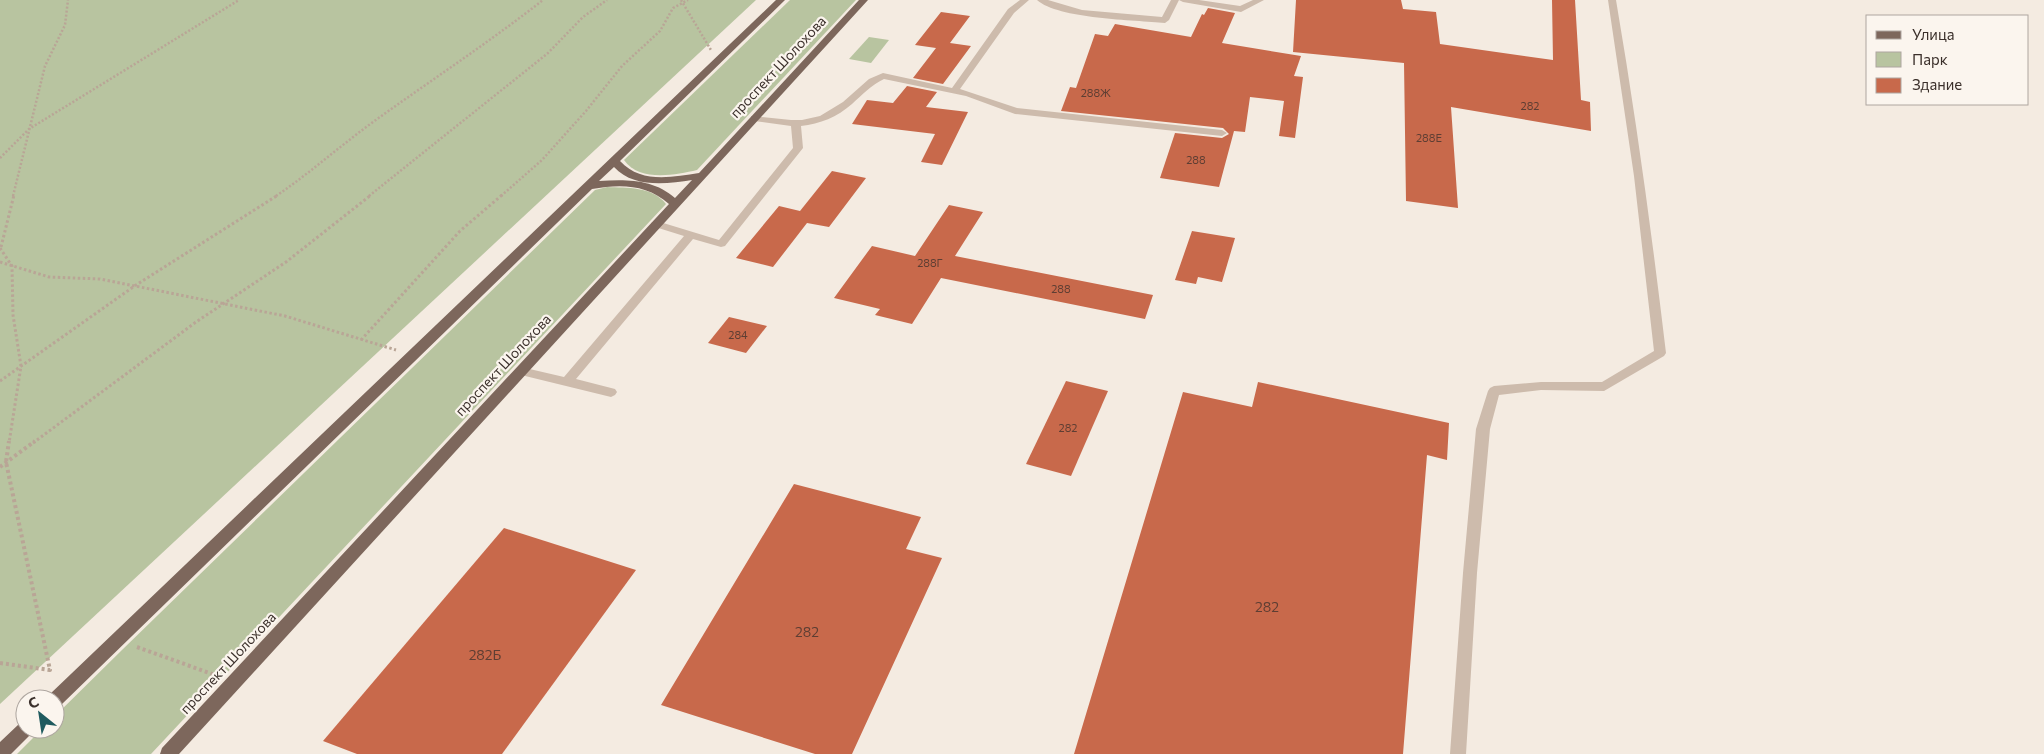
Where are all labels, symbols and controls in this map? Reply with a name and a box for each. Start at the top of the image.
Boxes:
street label: проспект Шолохова [726,12,829,121]
legend [1866,15,2029,105]
text: Улица [1912,25,1954,43]
text: Парк [1912,50,1948,68]
text: Здание [1912,75,1962,93]
house number: 288Ж [1081,86,1112,99]
house number: 282 [1521,99,1539,112]
house number: 288Е [1416,131,1442,144]
house number: 288 [1186,153,1206,166]
house number: 288Г [917,256,943,269]
house number: 288 [1051,282,1071,295]
street label: проспект Шолохова [451,310,554,419]
house number: 284 [728,328,748,341]
house number: 282 [1059,421,1077,434]
house number: 282 [1255,598,1279,615]
street label: проспект Шолохова [176,608,279,717]
house number: 282 [795,623,819,640]
house number: 282Б [469,646,502,663]
north arrow [15,689,65,739]
text: С [25,693,42,712]

